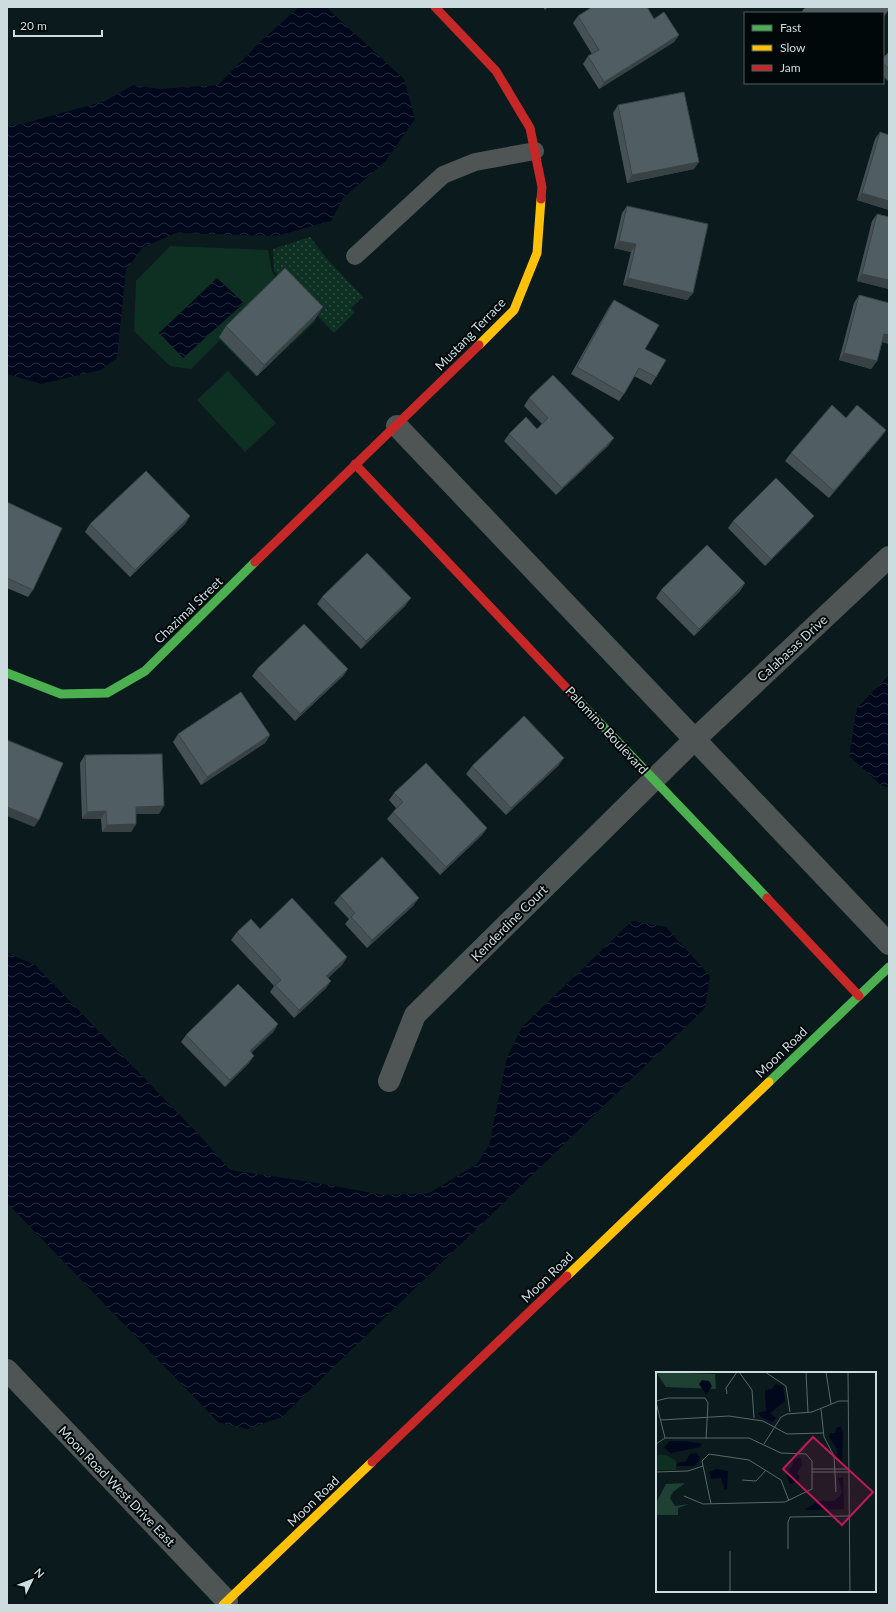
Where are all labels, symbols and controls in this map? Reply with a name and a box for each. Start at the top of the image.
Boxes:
scale bar [14,12,102,38]
legend [744,12,884,84]
text: 20 m [20,18,47,33]
text: Fast [780,20,802,35]
text: Slow [780,40,806,55]
text: Jam [780,60,801,75]
street label: Mustang Terrace [431,294,509,374]
street label: Chazimal Street [150,573,226,647]
street label: Calabasas Drive [753,611,831,685]
street label: Palomino Boulevard [562,683,652,777]
street label: Kenderdine Court [468,881,551,964]
street label: Moon Road [752,1023,810,1081]
street label: Moon Road [518,1248,576,1306]
inset map [656,1372,876,1592]
street label: Moon Road West Drive East [55,1423,179,1550]
street label: Moon Road [284,1472,342,1530]
north arrow [12,1560,52,1600]
text: N [32,1565,47,1580]

